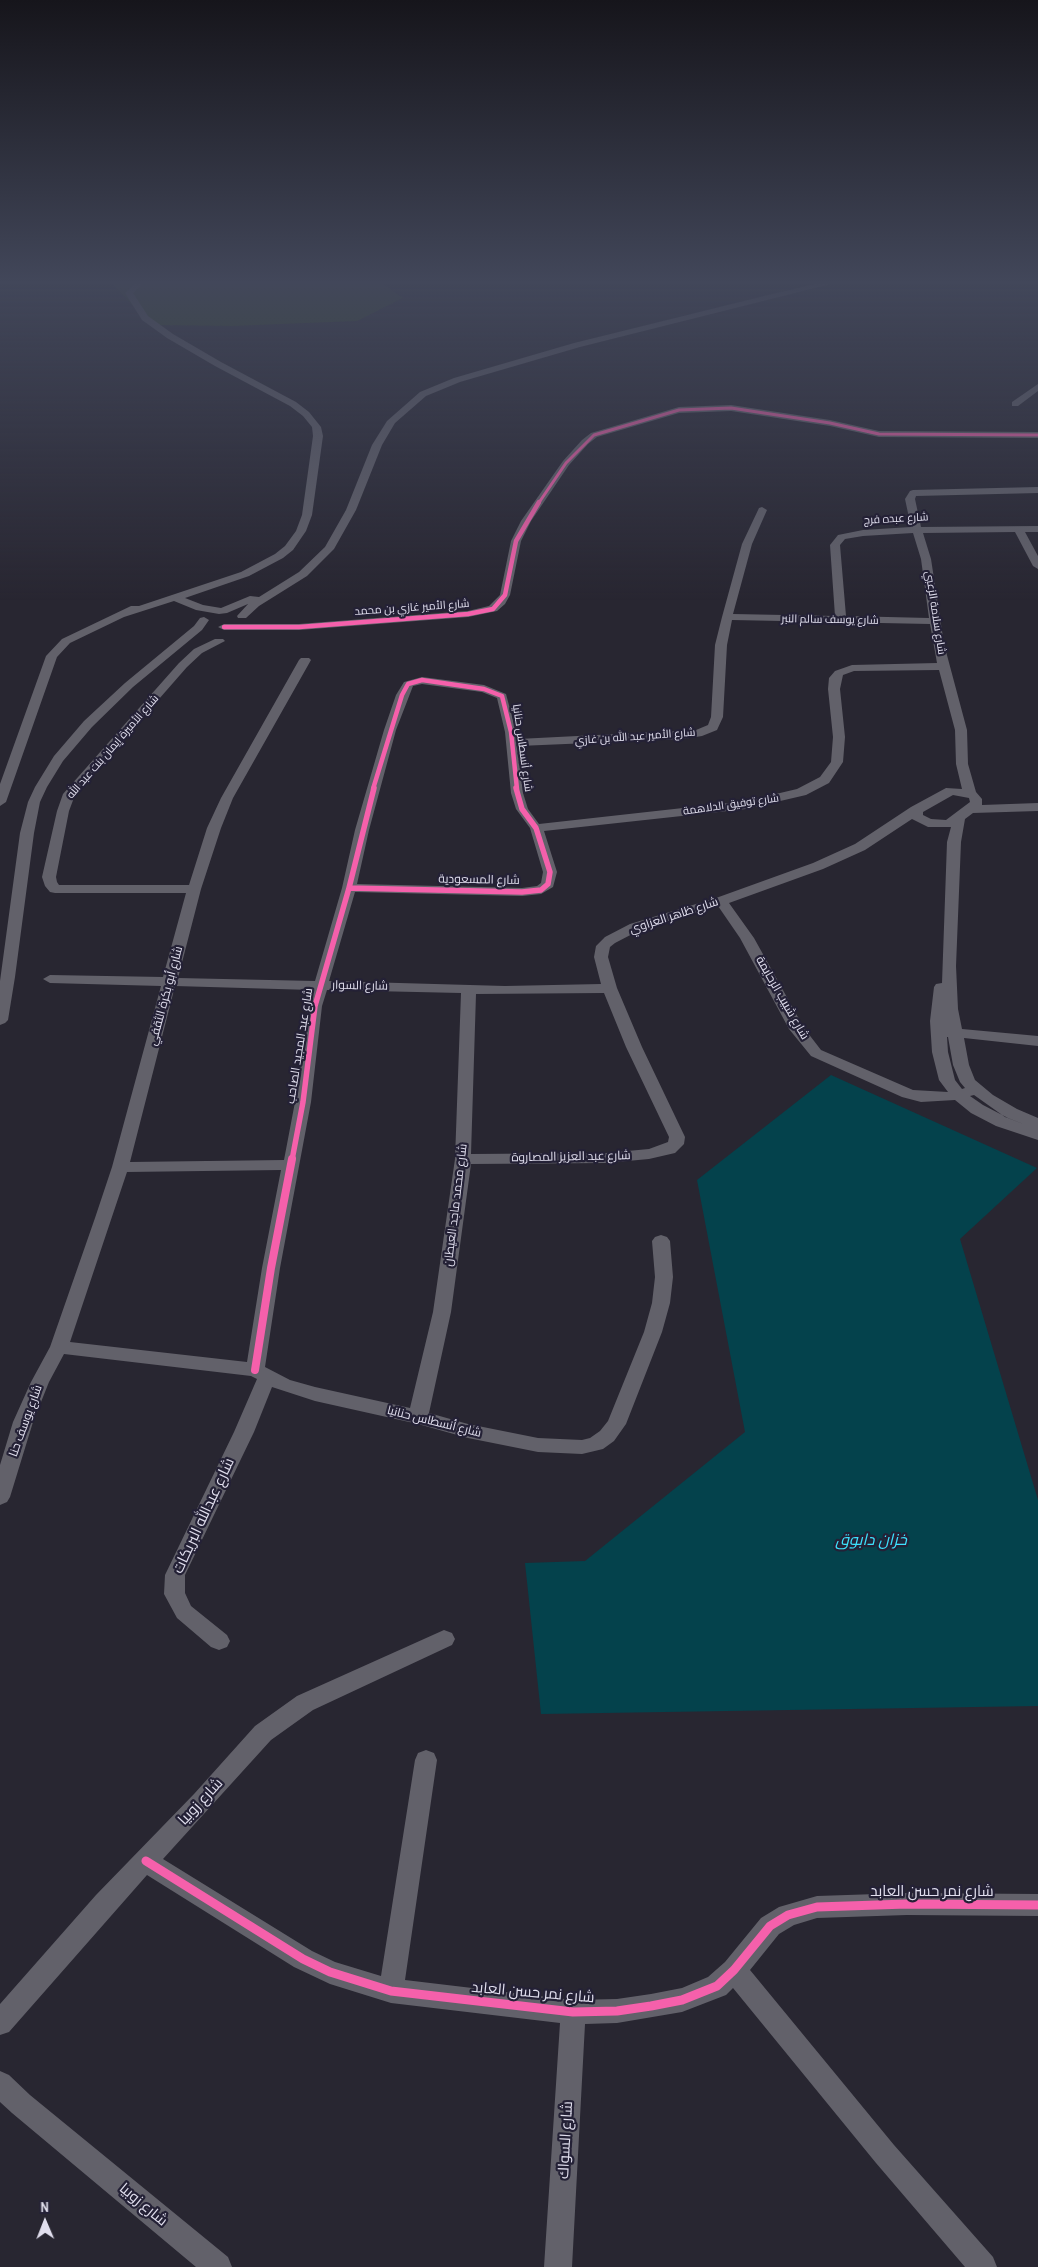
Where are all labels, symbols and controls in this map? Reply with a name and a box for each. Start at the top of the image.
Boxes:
street label: شارع عبده فرج [863,511,929,527]
street label: شارع سلامة الزعبي [922,570,948,656]
street label: شارع الأمير غازي بن محمد [354,597,470,619]
street label: شارع يوسف سالم النبر [781,613,879,627]
street label: شارع الأميرة إيمان بنت عبد الله [64,692,162,802]
street label: شارع أنسطاس حنانيا [509,703,535,793]
street label: شارع الأمير عبد الله بن غازي [574,726,696,748]
street label: شارع توفيق الدلاهمة [682,792,780,818]
street label: شارع المسعودية [438,872,520,888]
street label: شارع ظاهر العزاوي [628,895,720,937]
street label: شارع أبو بكرة الثقفي [146,945,186,1047]
street label: شارع شبيب الرحايمة [752,954,812,1042]
street label: شارع السوار [332,978,388,994]
street label: شارع عبد المجيد الصاحب [284,987,316,1105]
street label: شارع محمد ماجد العيطان [441,1143,471,1267]
street label: شارع عبد العزيز المصاروة [511,1149,631,1165]
street label: شارع يوسف حنا [6,1383,46,1459]
street label: شارع أنسطاس حنانيا [385,1403,483,1441]
street label: شارع عبدالله البريكات [169,1455,239,1577]
water label: خزان دابوق [835,1531,907,1551]
street label: شارع زوبيا [175,1775,227,1829]
street label: شارع نمر حسن العابد [870,1883,994,1901]
street label: شارع نمر حسن العابد [471,1979,595,2007]
street label: شارع السواك [555,2101,577,2179]
street label: شارع زوبيا [115,2180,171,2230]
north arrow [20,2197,70,2247]
text: N [40,2198,49,2216]

